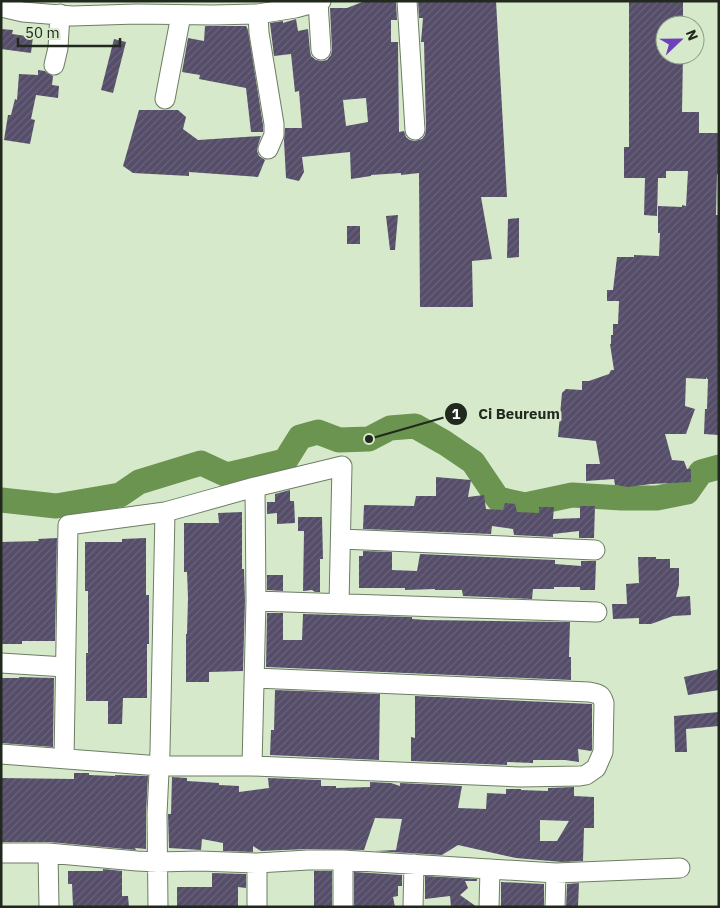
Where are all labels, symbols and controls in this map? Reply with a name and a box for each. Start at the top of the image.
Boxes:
scale bar [18,15,120,47]
north arrow [655,15,705,65]
text: 50 m [25,23,60,42]
text: N [682,27,702,43]
callout: Ci Beureum [443,399,570,429]
text: 1 [451,404,461,423]
text: Ci Beureum [478,404,560,423]

